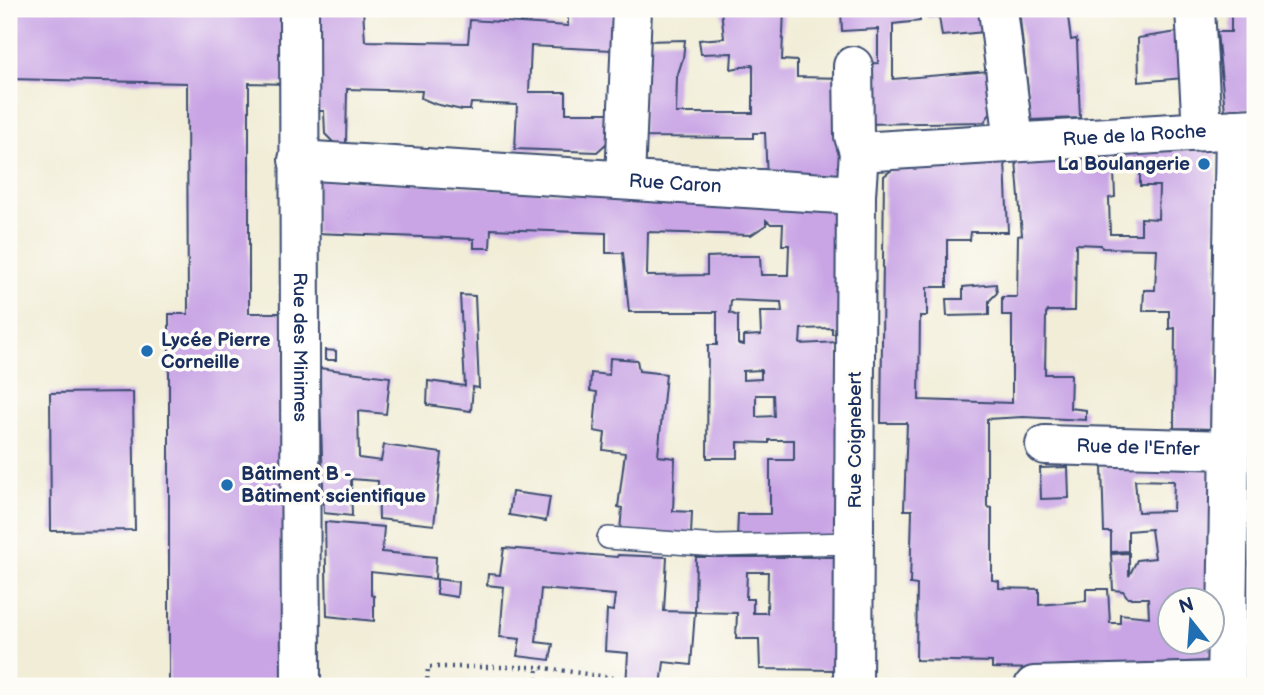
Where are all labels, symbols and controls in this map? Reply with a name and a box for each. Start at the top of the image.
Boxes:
street label: Rue de la Roche [1062,119,1207,151]
place label: La Boulangerie [1057,153,1190,176]
marker: La Boulangerie [1196,156,1212,172]
street label: Rue Caron [628,169,722,198]
street label: Rue des Minimes [288,272,312,422]
place label: Lycée Pierre Corneille [161,329,270,374]
marker: Lycée Pierre Corneille [139,343,155,359]
street label: Rue Coignebert [844,371,867,509]
street label: Rue de l'Enfer [1076,434,1201,461]
place label: Bâtiment B - Bâtiment scientifique [241,463,426,508]
marker: Bâtiment B - Bâtiment scientifique [219,477,235,493]
north arrow [1156,586,1226,656]
text: N [1176,593,1197,619]

